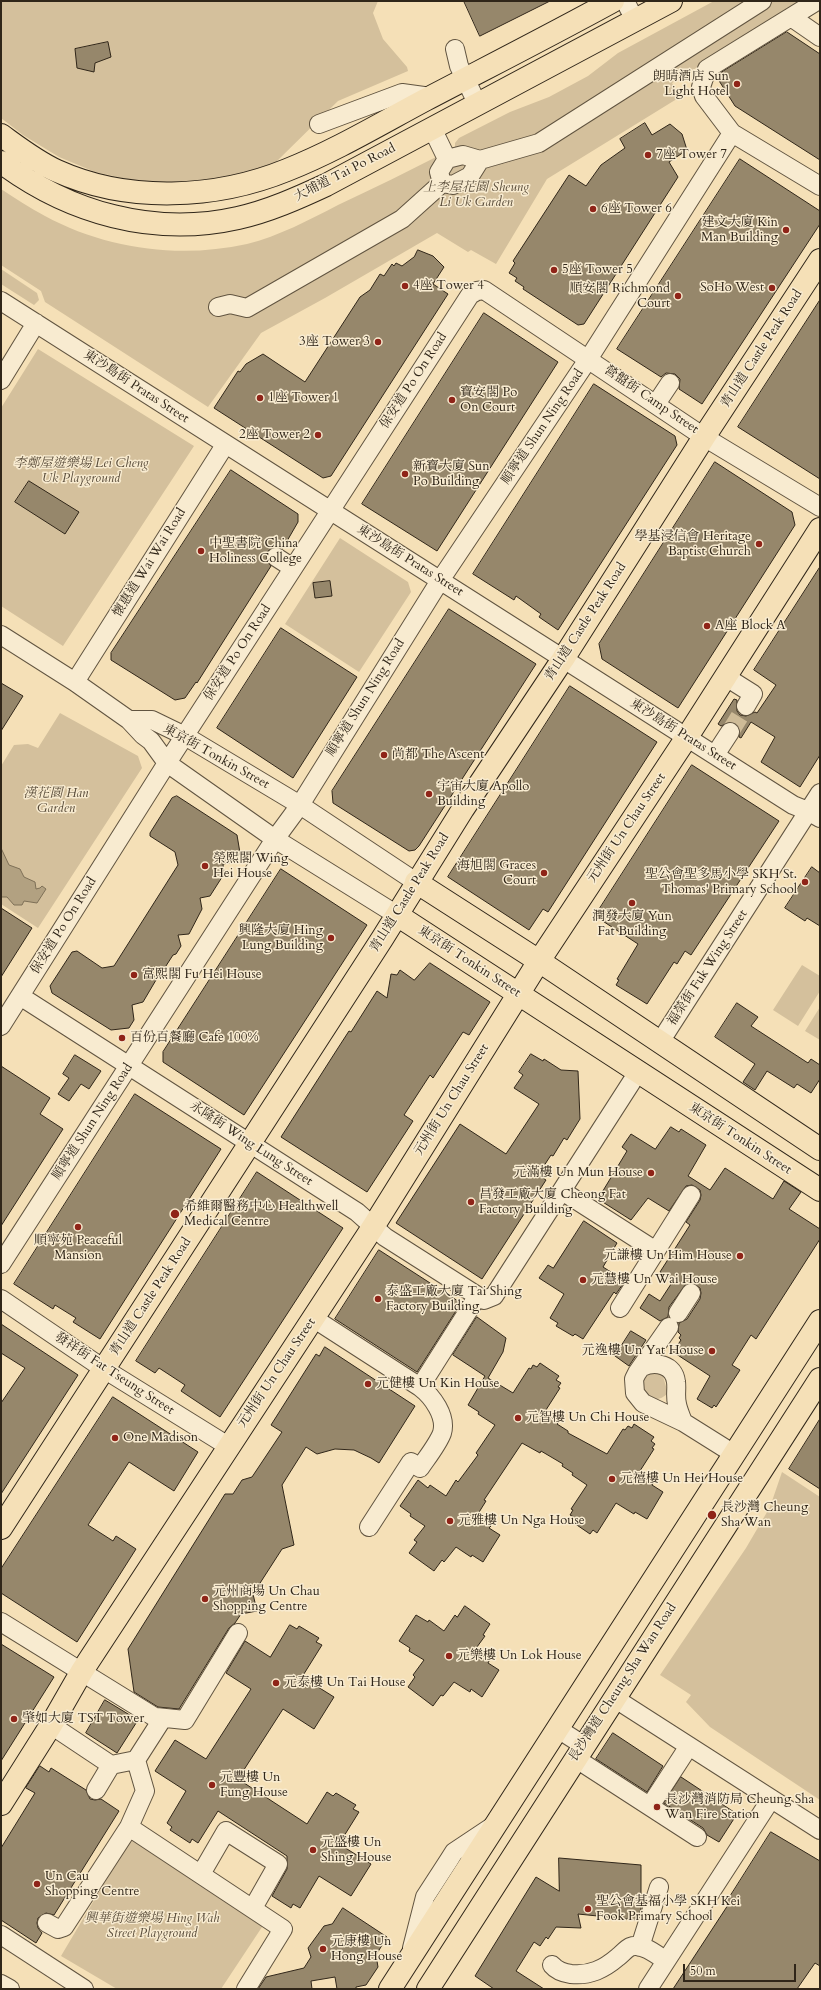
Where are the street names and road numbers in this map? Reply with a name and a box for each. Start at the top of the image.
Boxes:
street label: 大埔道 Tai Po Road [292,141,398,205]
street label: 青山道 Castle Peak Road [718,287,806,411]
street label: 保安道 Po On Road [377,330,451,432]
street label: 東沙島街 Pratas Street [80,347,192,427]
street label: 營盤街 Camp Street [601,363,701,437]
street label: 順寧道 Shun Ning Road [499,366,587,488]
street label: 懷惠道 Wai Wai Road [110,506,190,620]
street label: 東沙島街 Pratas Street [354,522,466,600]
street label: 青山道 Castle Peak Road [542,560,630,684]
street label: 保安道 Po On Road [201,602,275,704]
street label: 順寧道 Shun Ning Road [323,636,409,760]
street label: 東沙島街 Pratas Street [627,696,739,774]
street label: 東京街 Tonkin Street [160,721,272,793]
street label: 元州街 Un Chau Street [585,770,669,886]
street label: 青山道 Castle Peak Road [367,831,453,955]
street label: 保安道 Po On Road [28,875,100,977]
street label: 福榮街 Fuk Wing Street [665,907,751,1029]
street label: 東京街 Tonkin Street [415,923,523,1001]
street label: 元州街 Un Chau Street [411,1041,493,1159]
street label: 順寧道 Shun Ning Road [50,1061,136,1183]
street label: 永隆街 Wing Lung Street [187,1098,315,1190]
street label: 東京街 Tonkin Street [686,1100,794,1178]
street label: 青山道 Castle Peak Road [107,1235,195,1359]
street label: 元州街 Un Chau Street [235,1315,319,1431]
street label: 發祥街 Fat Tseung Street [51,1329,177,1419]
street label: 長沙灣道 Cheung Sha Wan Road [566,1601,680,1765]

